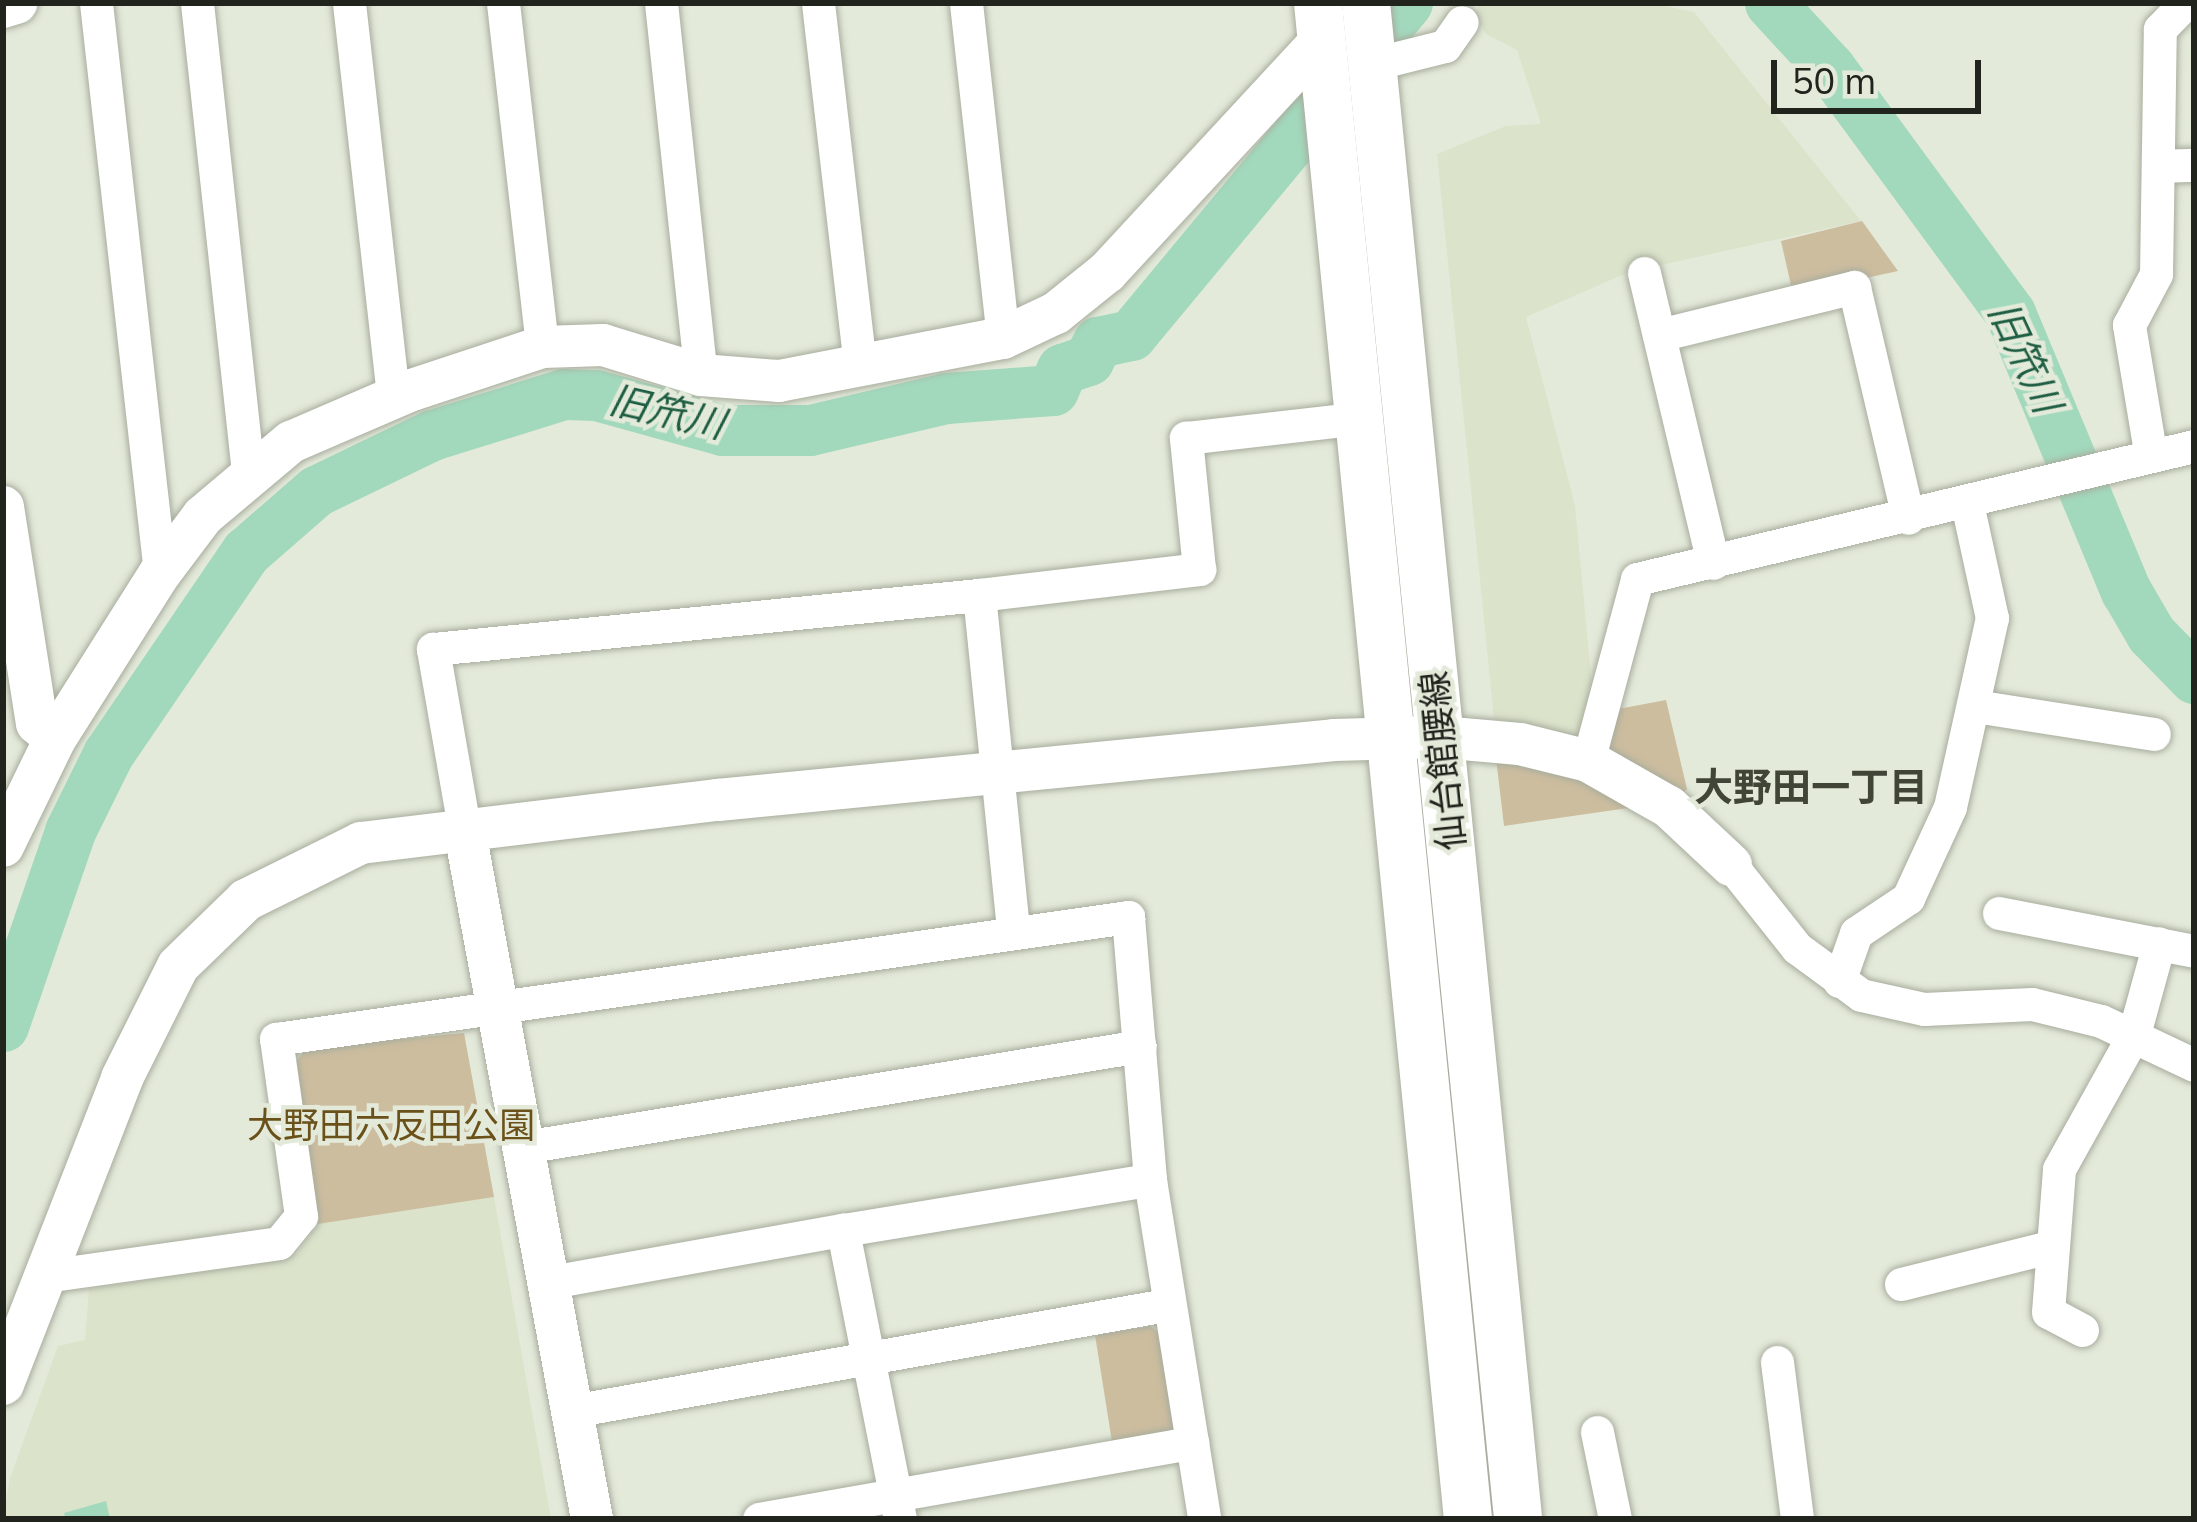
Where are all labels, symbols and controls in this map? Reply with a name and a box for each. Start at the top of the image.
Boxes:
scale bar [1777,36,1987,110]
text: 50 m [1792,58,1876,103]
water label: 旧笊川 [1979,294,2071,420]
water label: 旧笊川 [605,376,729,448]
street label: 仙台館腰線 [1411,669,1473,853]
district label: 大野田一丁目 [1694,764,1928,810]
park label: 大野田六反田公園 [247,1103,535,1147]

